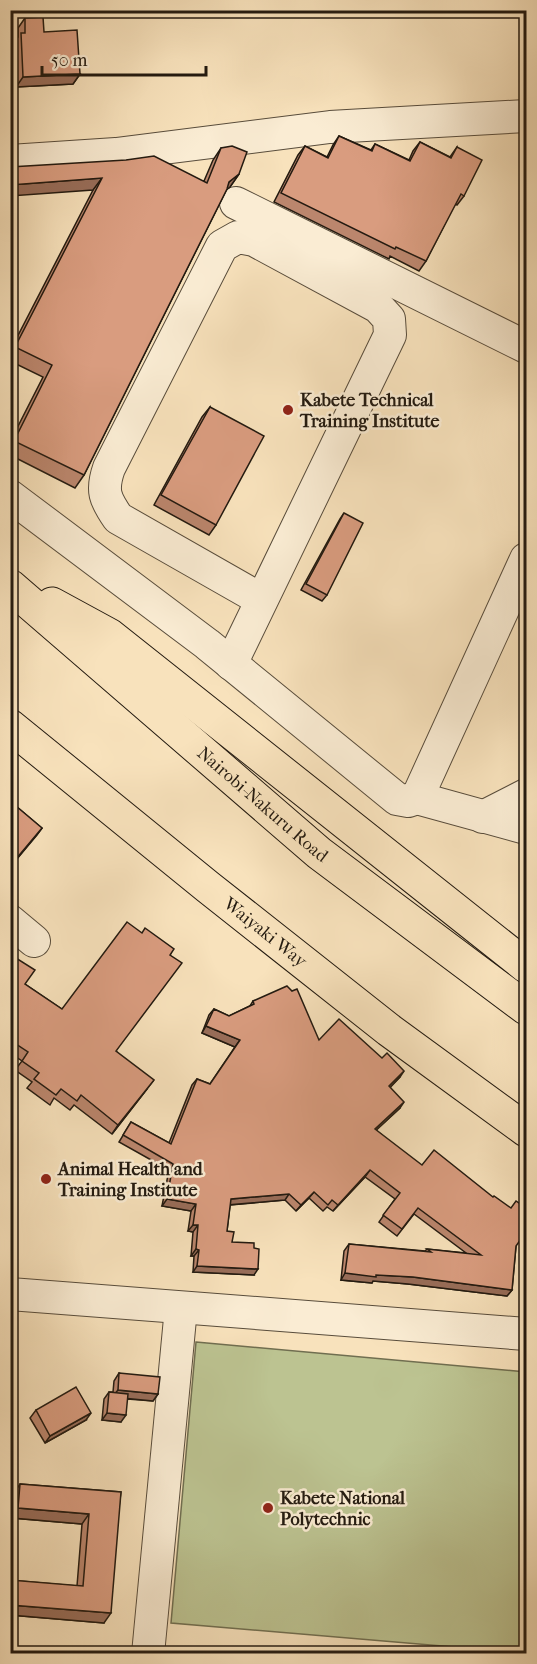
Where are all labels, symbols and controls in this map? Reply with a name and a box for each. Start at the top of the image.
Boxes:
scale bar [42,39,206,77]
text: 50 m [51,50,88,71]
place label: Kabete Technical Training Institute [299,390,440,432]
marker: Kabete Technical Training Institute [281,403,295,417]
street label: Nairobi-Nakuru Road [193,743,332,867]
street label: Waiyaki Way [218,893,312,973]
place label: Animal Health and Training Institute [57,1159,204,1201]
marker: Animal Health and Training Institute [39,1172,53,1186]
place label: Kabete National Polytechnic [280,1488,406,1530]
marker: Kabete National Polytechnic [261,1501,275,1515]

